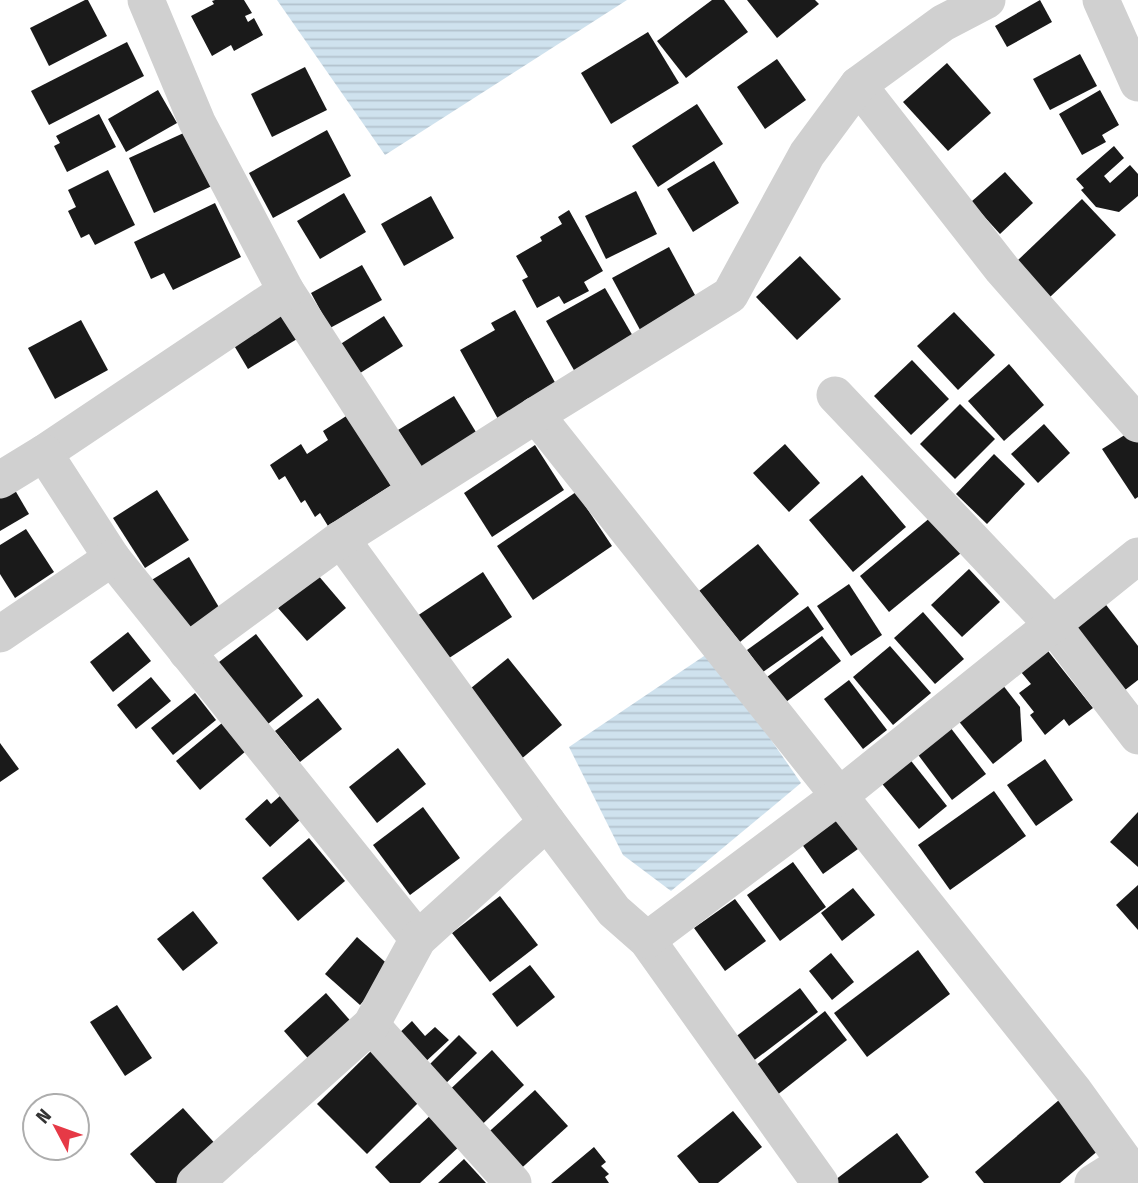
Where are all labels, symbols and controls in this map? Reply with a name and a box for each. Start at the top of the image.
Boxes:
north arrow [21,1092,91,1162]
text: N [31,1104,56,1128]

